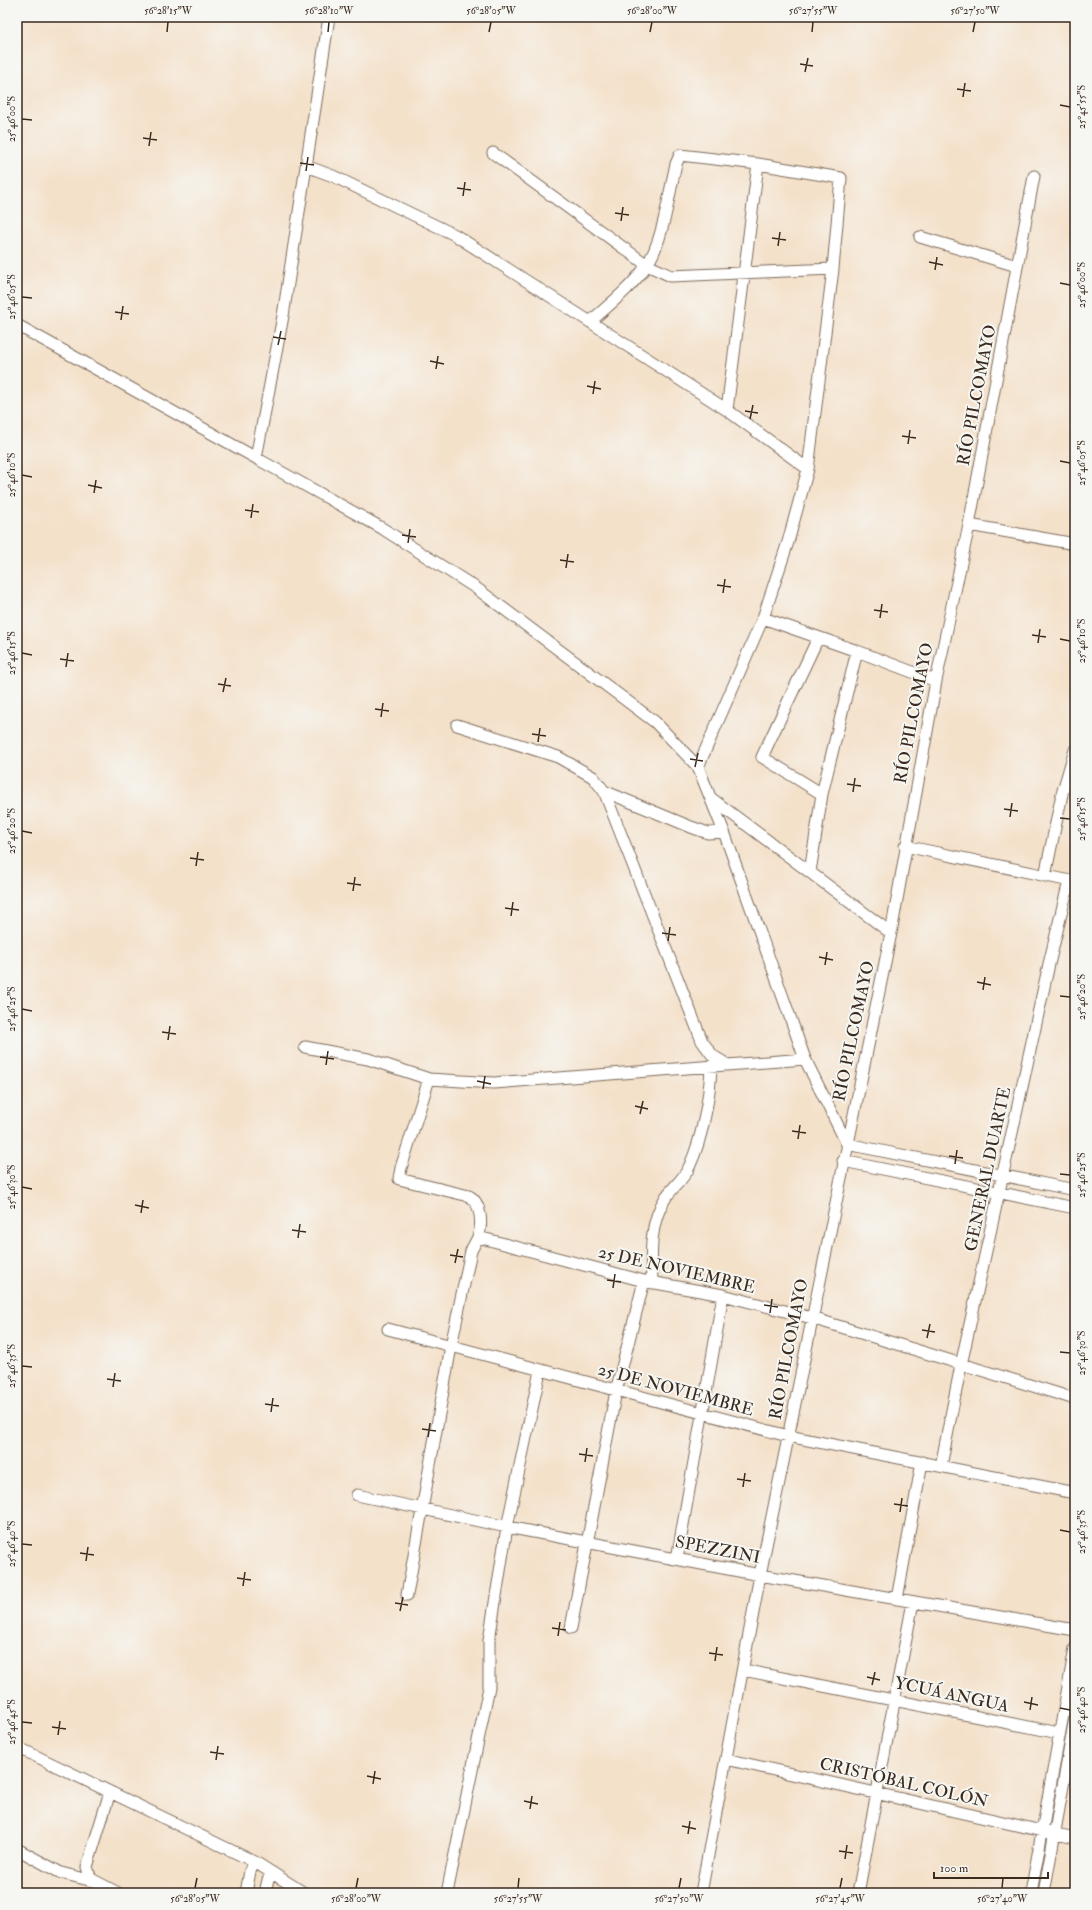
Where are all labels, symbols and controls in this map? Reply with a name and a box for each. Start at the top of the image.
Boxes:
text: 56°28'15"W [144,5,193,17]
text: 56°28'10"W [305,5,354,17]
text: 56°28'05"W [466,5,516,17]
text: 56°28'00"W [627,5,678,17]
text: 56°27'55"W [789,5,838,17]
text: 56°27'50"W [950,5,1000,17]
text: 25°45'55"S [1076,85,1088,129]
text: 25°46'00"S [6,96,18,142]
text: 25°46'00"S [1076,262,1088,308]
text: 25°46'05"S [6,274,18,320]
street label: RÍO PILCOMAYO [952,323,1000,467]
text: 25°46'05"S [1076,440,1088,486]
text: 25°46'10"S [6,453,18,497]
text: 25°46'10"S [1076,619,1088,663]
text: 25°46'15"S [6,631,18,675]
street label: RÍO PILCOMAYO [889,641,937,785]
text: 25°46'15"S [1076,797,1088,841]
text: 25°46'20"S [6,808,18,854]
street label: RÍO PILCOMAYO [827,959,879,1103]
text: 25°46'20"S [1076,974,1088,1020]
text: 25°46'25"S [6,986,18,1032]
street label: GENERAL DUARTE [960,1085,1015,1253]
text: 25°46'25"S [1076,1152,1088,1198]
text: 25°46'30"S [6,1165,18,1209]
street label: 25 DE NOVIEMBRE [596,1241,757,1298]
street label: RÍO PILCOMAYO [764,1277,812,1421]
text: 25°46'30"S [1076,1331,1088,1375]
text: 25°46'35"S [6,1344,18,1388]
street label: 25 DE NOVIEMBRE [596,1359,756,1420]
text: 25°46'35"S [1076,1510,1088,1554]
text: 25°46'40"S [6,1521,18,1567]
street label: SPEZZINI [674,1531,762,1568]
street label: YCUÁ ANGUA [893,1671,1011,1717]
text: 25°46'40"S [1076,1687,1088,1733]
text: 25°46'45"S [6,1699,18,1745]
street label: CRISTÓBAL COLÓN [818,1752,991,1812]
scale bar [934,1854,1048,1880]
text: 100 m [940,1861,969,1876]
text: 56°28'05"W [170,1893,220,1905]
text: 56°28'00"W [331,1893,382,1905]
text: 56°27'55"W [494,1893,543,1905]
text: 56°27'50"W [654,1893,704,1905]
text: 56°27'45"W [815,1893,866,1905]
text: 56°27'40"W [977,1893,1028,1905]

